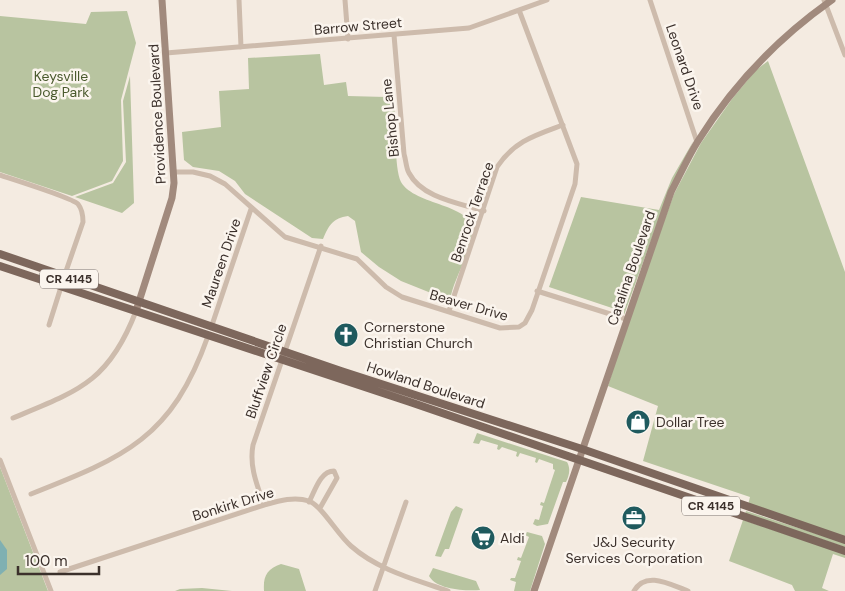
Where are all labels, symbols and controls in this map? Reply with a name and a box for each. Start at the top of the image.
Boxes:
street label: Barrow Street [313,13,403,39]
street label: Leonard Drive [662,22,708,112]
street label: Providence Boulevard [144,44,170,184]
park label: Keysville Dog Park [33,67,89,101]
street label: Bishop Lane [377,78,403,158]
street label: Benrock Terrace [446,159,498,265]
street label: Catalina Boulevard [603,208,659,328]
street label: Maureen Drive [197,216,245,310]
road number: CR 4145 [40,270,98,288]
street label: Beaver Drive [428,285,510,325]
place label: Cornerstone Christian Church [364,318,473,352]
street label: Bluffview Circle [241,321,291,421]
church icon: Cornerstone Christian Church [333,322,359,348]
street label: Howland Boulevard [365,357,487,413]
shop icon: Dollar Tree [625,409,651,435]
place label: Dollar Tree [656,413,725,431]
street label: Bonkirk Drive [190,483,276,525]
road number: CR 4145 [682,496,740,516]
office icon: J&J Security Services Corporation [621,505,647,531]
supermarket icon: Aldi [470,525,496,551]
place label: Aldi [500,529,525,547]
place label: J&J Security Services Corporation [565,533,703,567]
scale bar [18,544,99,576]
text: 100 m [25,551,68,571]

